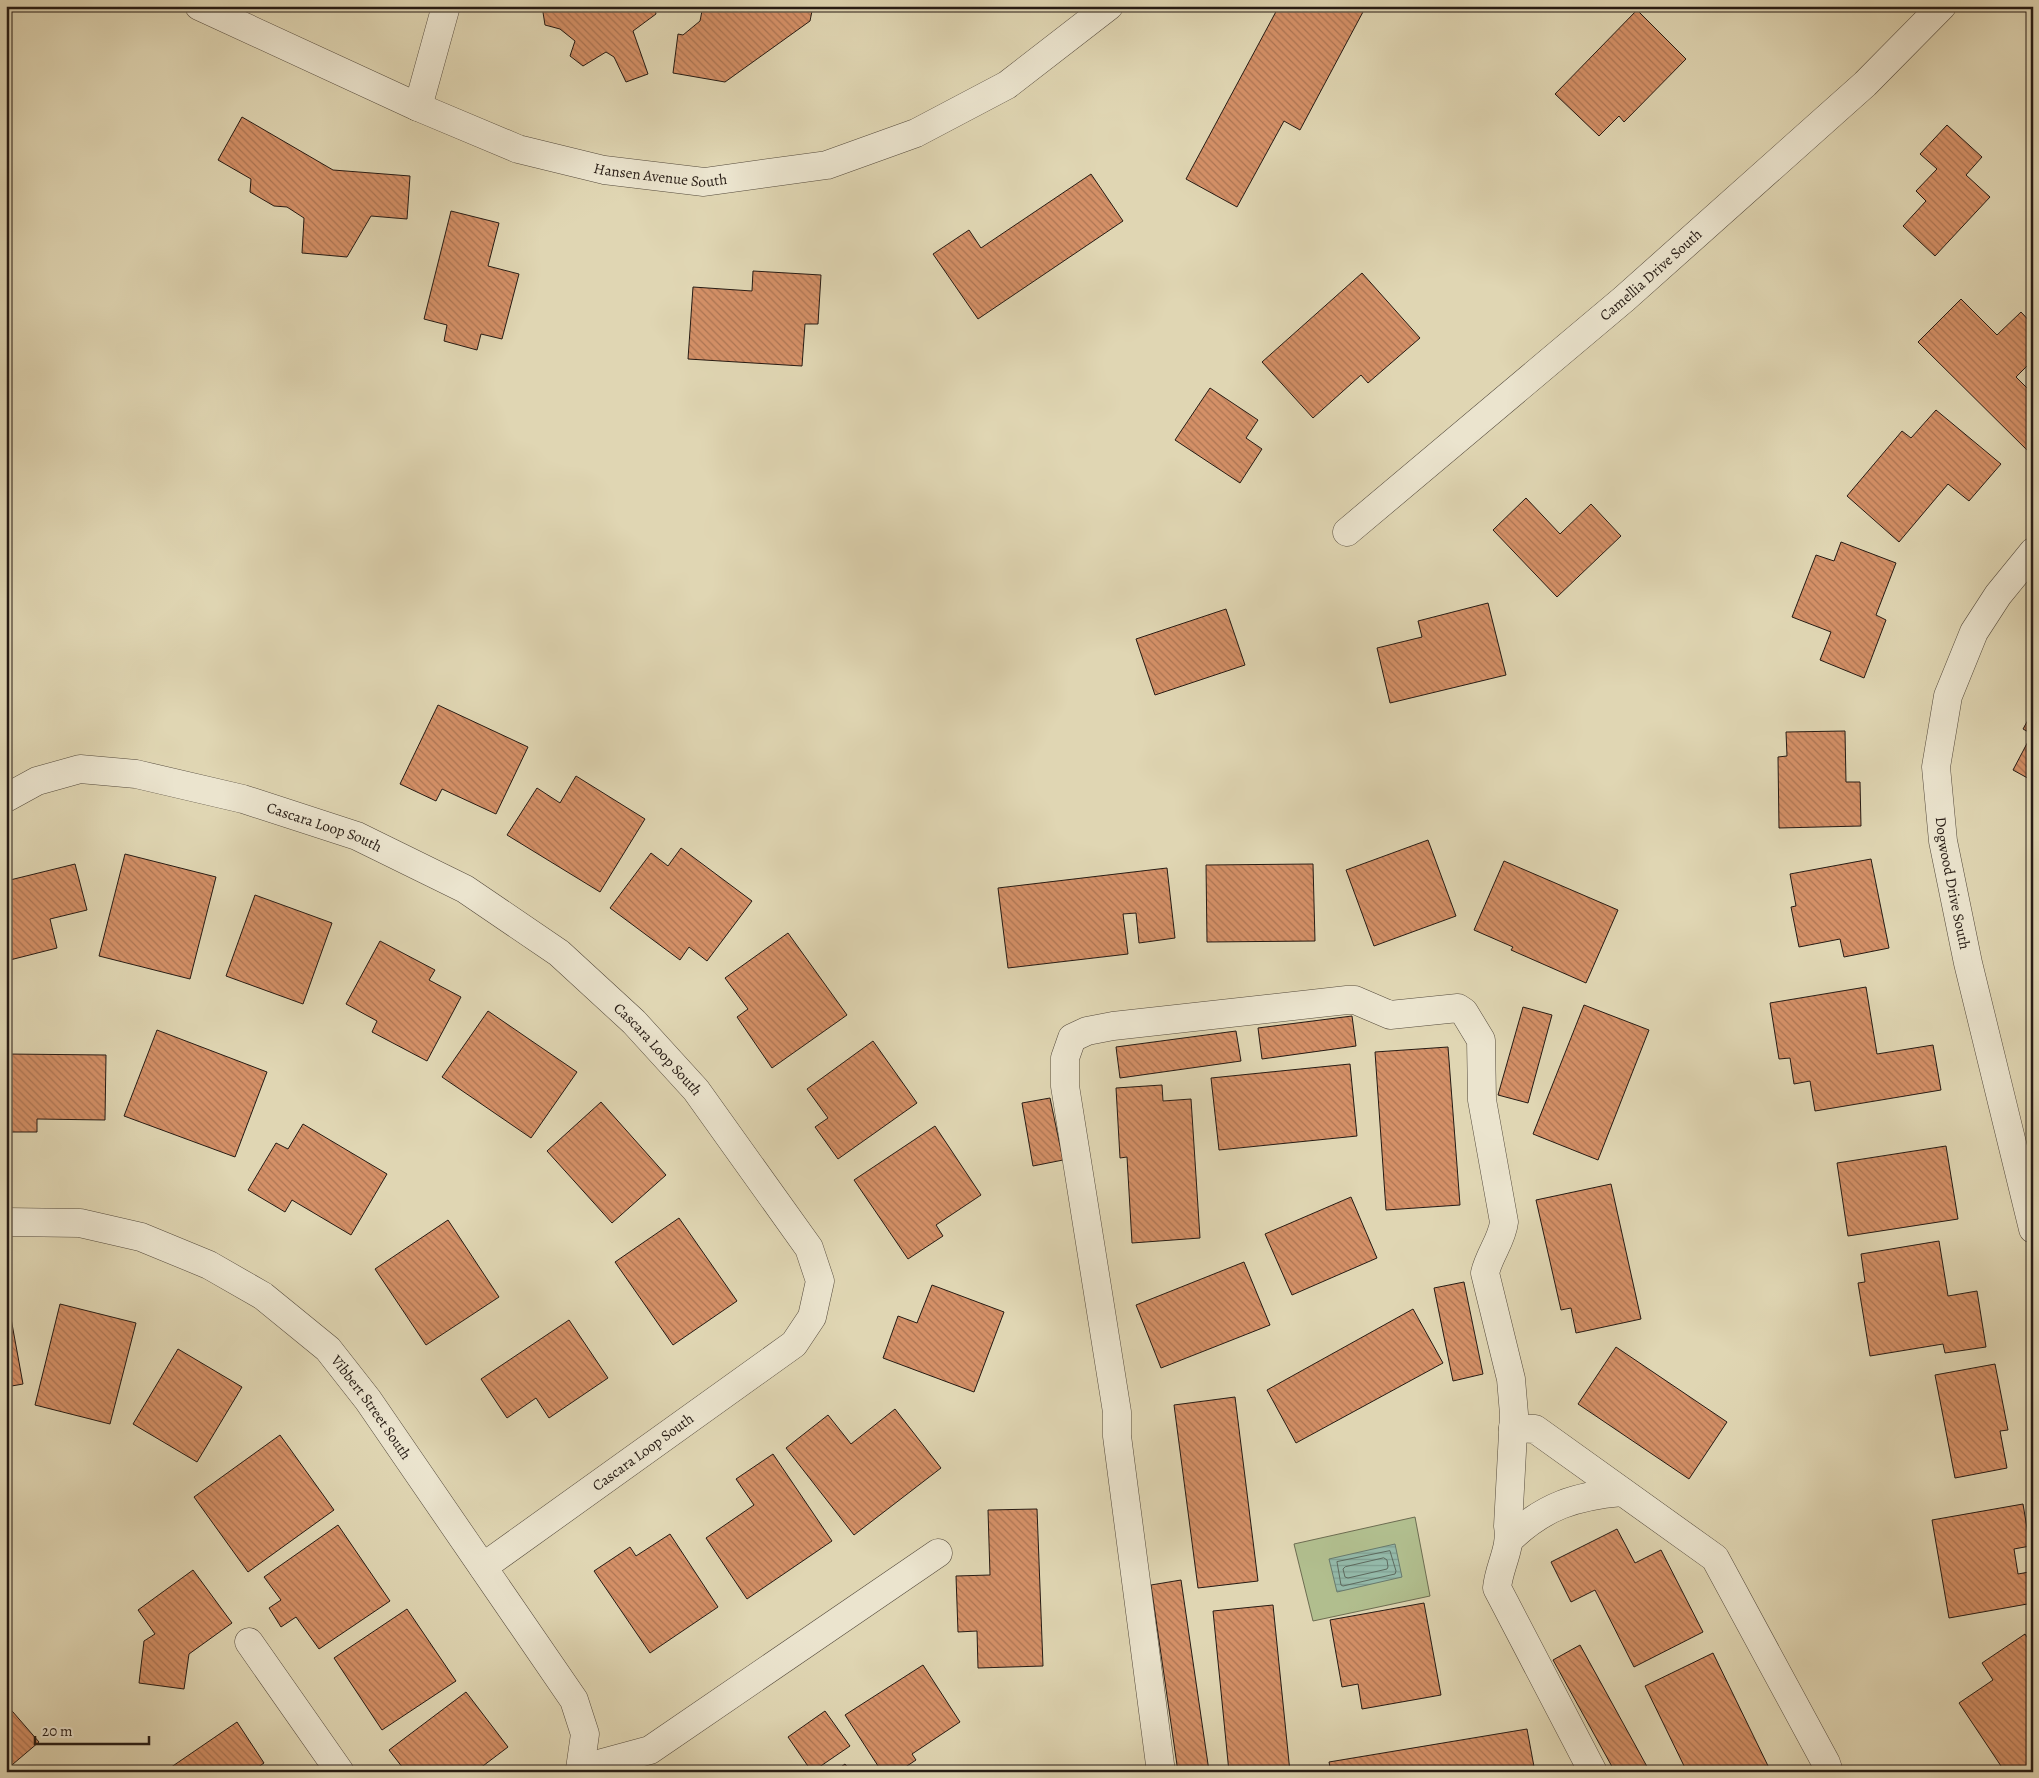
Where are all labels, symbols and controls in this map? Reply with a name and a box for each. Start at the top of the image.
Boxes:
street label: Hansen Avenue South [592,158,728,192]
street label: Camellia Drive South [1595,224,1706,325]
street label: Cascara Loop South [264,797,385,857]
street label: Dogwood Drive South [1931,816,1975,951]
street label: Cascara Loop South [609,998,707,1100]
street label: Vibbert Street South [326,1350,416,1464]
street label: Cascara Loop South [588,1408,698,1496]
scale bar [35,1713,149,1745]
text: 20 m [42,1721,73,1741]

